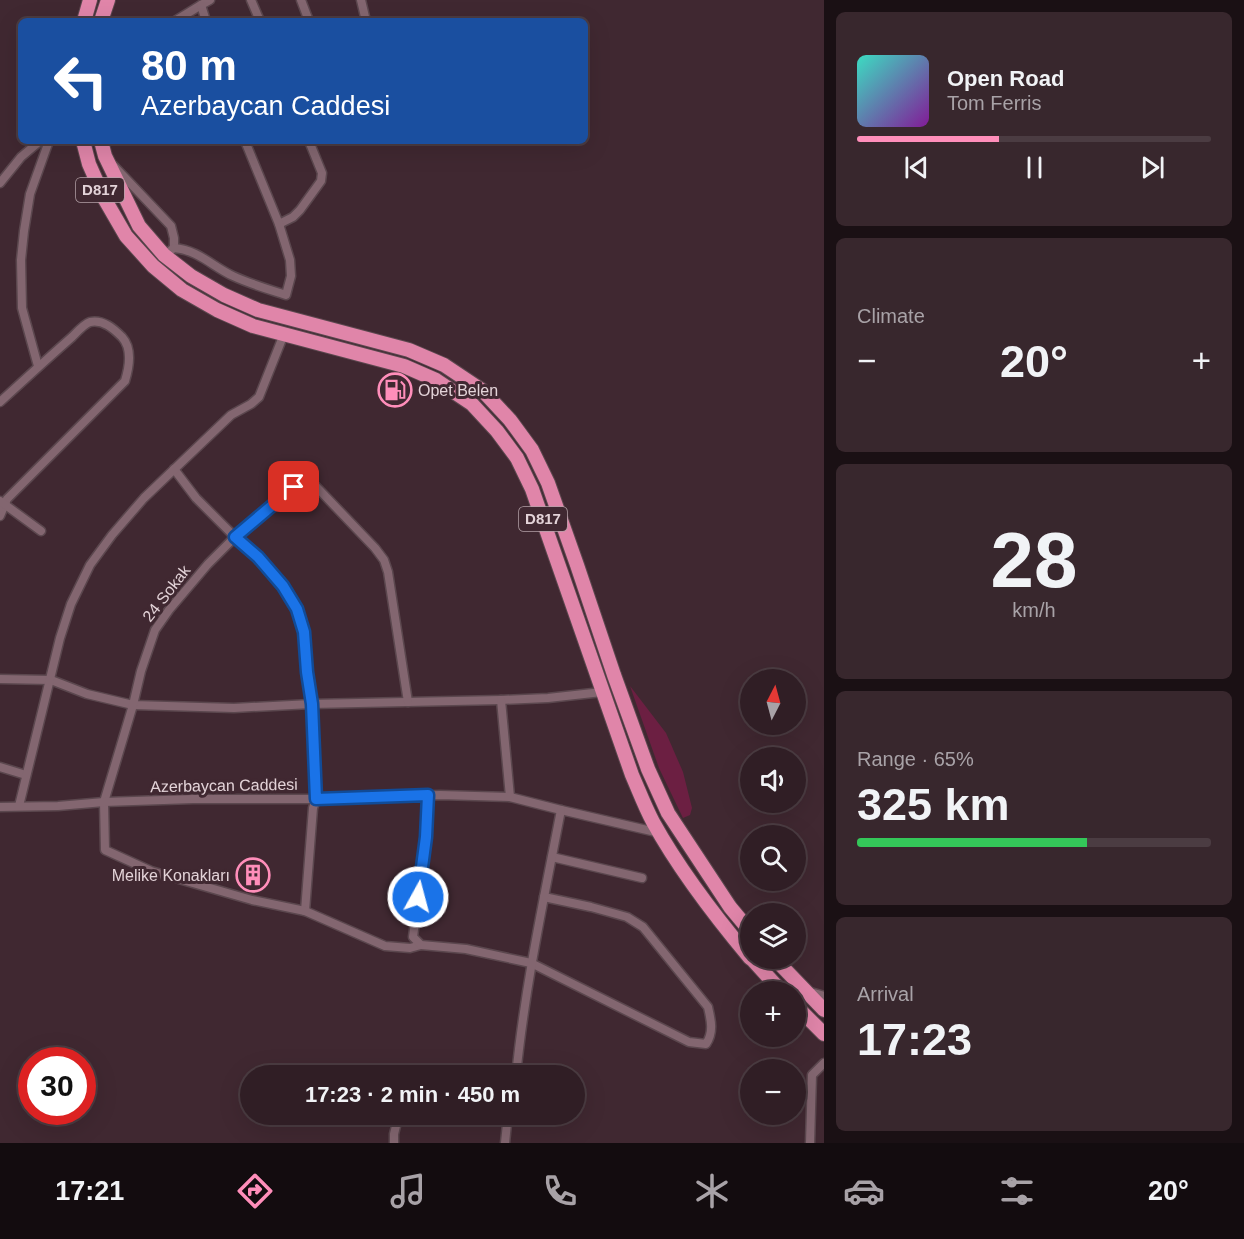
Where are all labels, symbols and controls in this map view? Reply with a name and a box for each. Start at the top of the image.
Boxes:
icon: left [42,42,120,120]
text: 80 m [141,42,237,89]
text: Open Road [947,66,1064,91]
text: Azerbaycan Caddesi [141,91,390,121]
text: Tom Ferris [947,92,1041,114]
icon: previous [900,151,933,184]
icon: pause [1018,151,1051,184]
icon: next [1136,151,1169,184]
road number: D817 [76,178,124,202]
text: Climate [857,305,925,327]
text: 20° [1000,336,1068,387]
text: − [857,342,876,379]
text: + [1192,342,1211,379]
fuel station icon: Opet Belen [377,372,413,408]
place label: Opet Belen [418,382,498,399]
pin [268,461,319,512]
icon: arrive [277,470,310,503]
road number: D817 [519,507,567,531]
text: 28 [991,516,1077,604]
street label: 24 Sokak [139,561,194,625]
text: km/h [1012,599,1056,621]
north arrow [740,669,806,735]
map controls [740,669,806,1125]
button: sound [740,747,806,813]
text: Range · 65% [857,748,974,770]
street label: Azerbaycan Caddesi [150,776,298,795]
text: 325 km [857,779,1010,830]
button: search [740,825,806,891]
building icon: Melike Konakları [235,857,271,893]
position arrow [386,865,450,929]
place label: Melike Konakları [112,867,230,884]
button: layers [740,903,806,969]
button: + [740,981,806,1047]
text: Arrival [857,983,914,1005]
text: 17:23 [857,1014,972,1065]
speed limit sign: 30 [18,1047,96,1125]
button: − [740,1059,806,1125]
text: 17:23 · 2 min · 450 m [305,1082,520,1107]
icon: directions [234,1170,276,1212]
icon: music [387,1170,429,1212]
icon: phone [539,1170,581,1212]
icon: climate [691,1170,733,1212]
icon: car [843,1170,885,1212]
icon: filters [996,1170,1038,1212]
text: 17:21 [55,1176,124,1206]
text: 20° [1148,1176,1189,1206]

